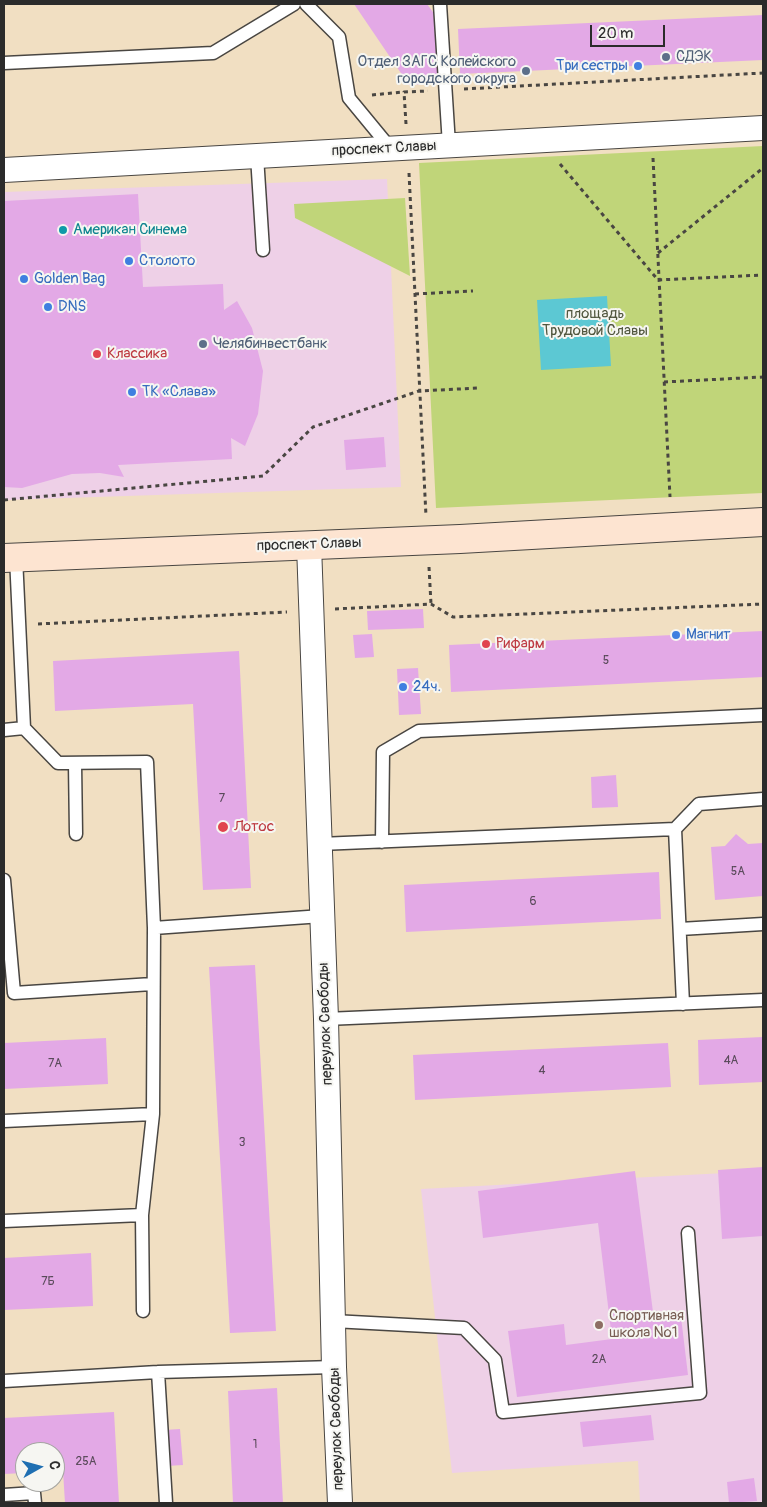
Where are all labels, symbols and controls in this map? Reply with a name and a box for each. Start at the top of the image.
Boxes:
scale bar [592,15,667,47]
text: 20 m [598,24,633,43]
place label: СДЭК [676,48,712,66]
marker: СДЭК [660,51,672,63]
place label: Отдел ЗАГС Копейского городского округа [357,53,516,88]
place label: Три сестры [556,57,628,75]
marker: Три сестры [632,60,644,72]
marker: Отдел ЗАГС Копейского городского округа [520,65,532,77]
street label: проспект Славы [331,137,437,161]
place label: Американ Синема [73,221,187,239]
marker: Американ Синема [57,224,69,236]
place label: Столото [139,252,195,270]
marker: Столото [123,255,135,267]
place label: Golden Bag [34,270,105,288]
marker: Golden Bag [18,273,30,285]
place label: DNS [58,298,86,316]
marker: DNS [42,301,54,313]
park label: площадь Трудовой Славы [542,305,648,340]
place label: Челябинвестбанк [213,335,328,353]
marker: Челябинвестбанк [197,338,209,350]
place label: Классика [107,345,167,363]
marker: Классика [91,348,103,360]
place label: ТК «Слава» [142,383,216,401]
marker: ТК «Слава» [126,386,138,398]
street label: проспект Славы [256,534,362,556]
place label: Магнит [686,626,731,644]
marker: Магнит [670,629,682,641]
place label: Рифарм [496,635,545,653]
marker: Рифарм [480,638,492,650]
house number: 5 [603,654,609,668]
place label: 24ч. [413,678,441,696]
marker: 24ч. [397,681,409,693]
house number: 7 [219,792,225,806]
place label: Лотос [234,818,274,836]
marker: Лотос [216,820,230,834]
house number: 5А [731,865,745,879]
house number: 6 [530,895,536,909]
street label: переулок Свободы [315,962,337,1086]
house number: 4А [724,1054,738,1068]
house number: 7А [48,1057,62,1071]
house number: 4 [539,1064,545,1078]
house number: 3 [239,1136,245,1150]
house number: 7Б [41,1275,55,1289]
place label: Спортивная школа №1 [609,1307,684,1342]
marker: Спортивная школа №1 [593,1319,605,1331]
house number: 2А [592,1353,606,1367]
street label: переулок Свободы [326,1367,348,1491]
house number: 1 [253,1438,257,1452]
north arrow [15,1442,65,1492]
house number: 25А [76,1455,96,1469]
text: С [45,1460,63,1471]

